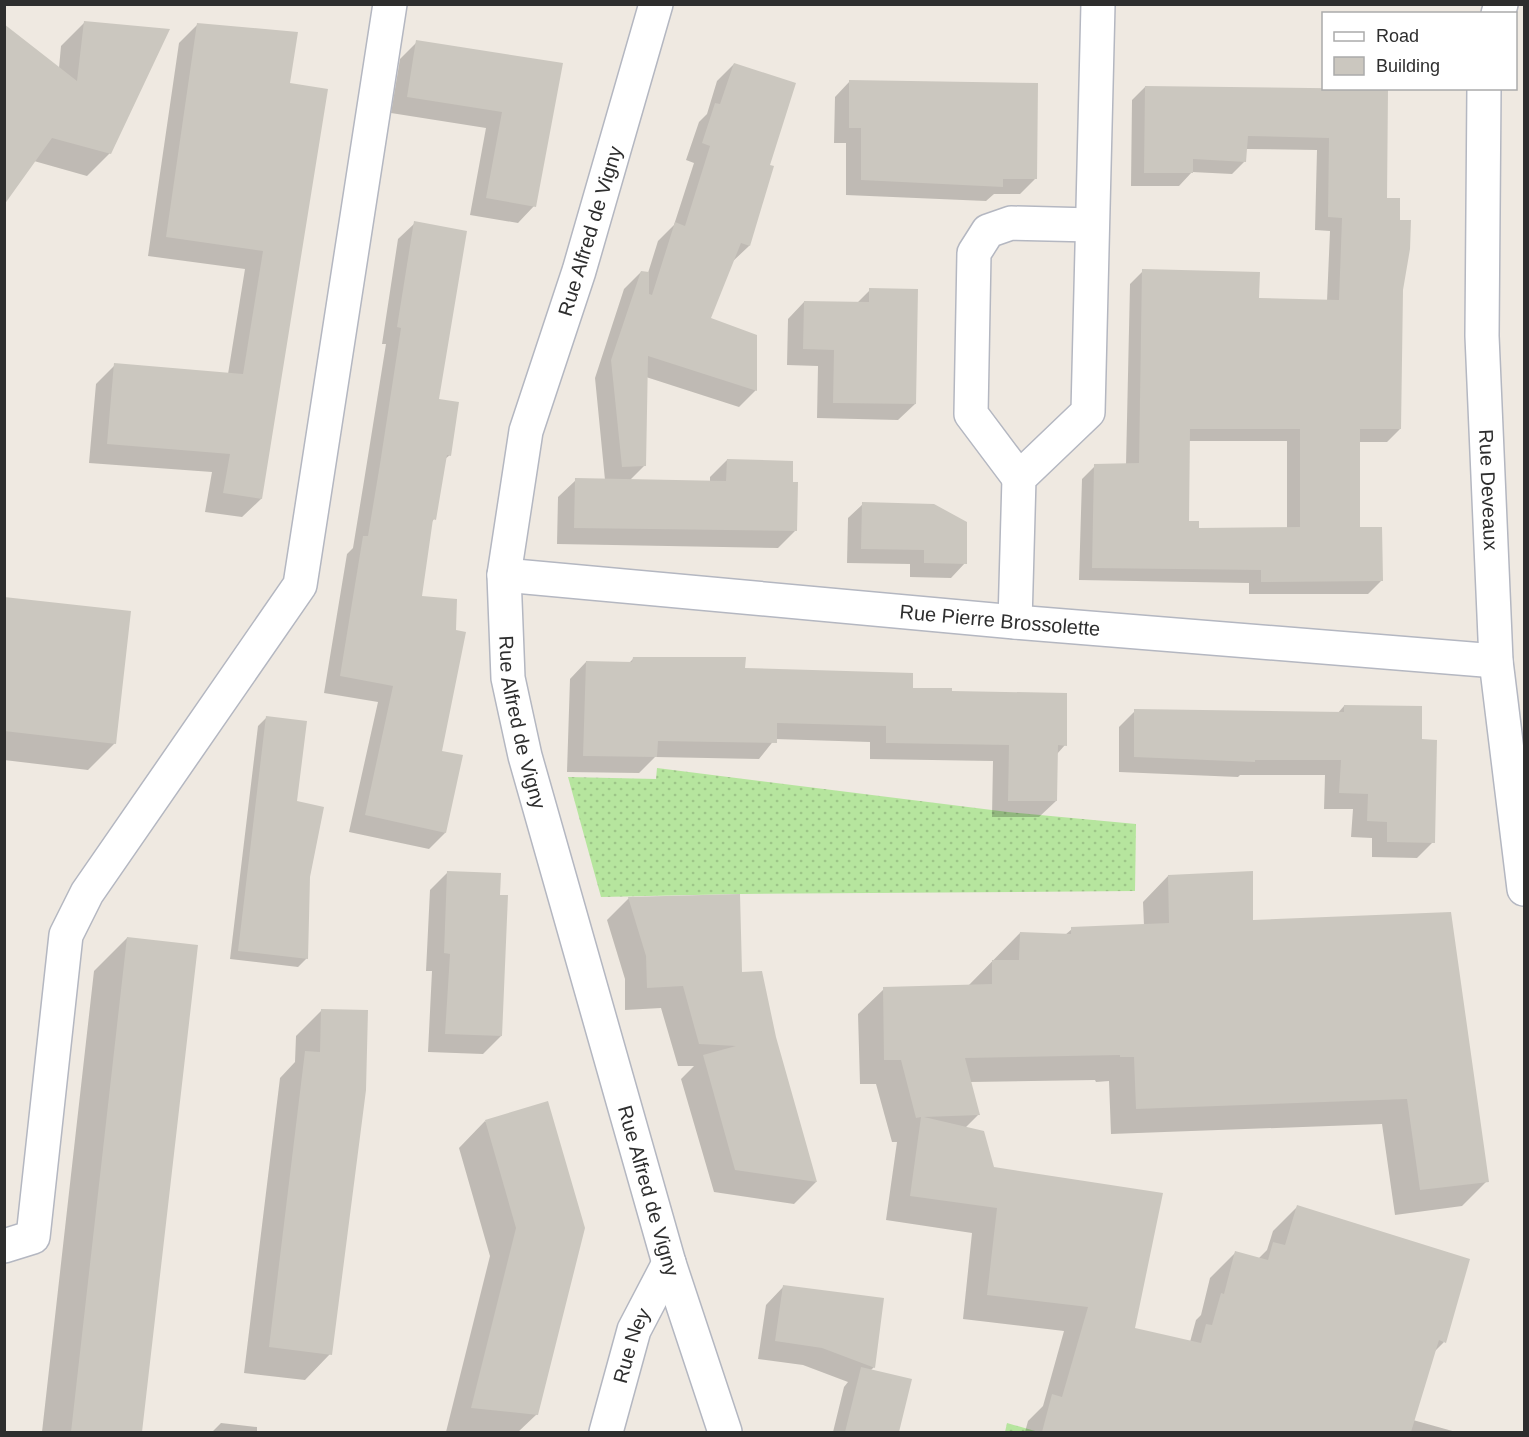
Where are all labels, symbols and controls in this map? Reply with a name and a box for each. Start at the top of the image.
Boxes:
legend [1322,12,1517,90]
text: Road [1376,26,1419,46]
text: Building [1376,56,1440,76]
street label: Rue Alfred de Vigny [554,143,626,319]
street label: Rue Deveaux [1475,429,1502,551]
street label: Rue Pierre Brossolette [899,600,1101,640]
street label: Rue Alfred de Vigny [495,635,550,811]
street label: Rue Alfred de Vigny [614,1103,684,1279]
street label: Rue Ney [609,1304,654,1386]

